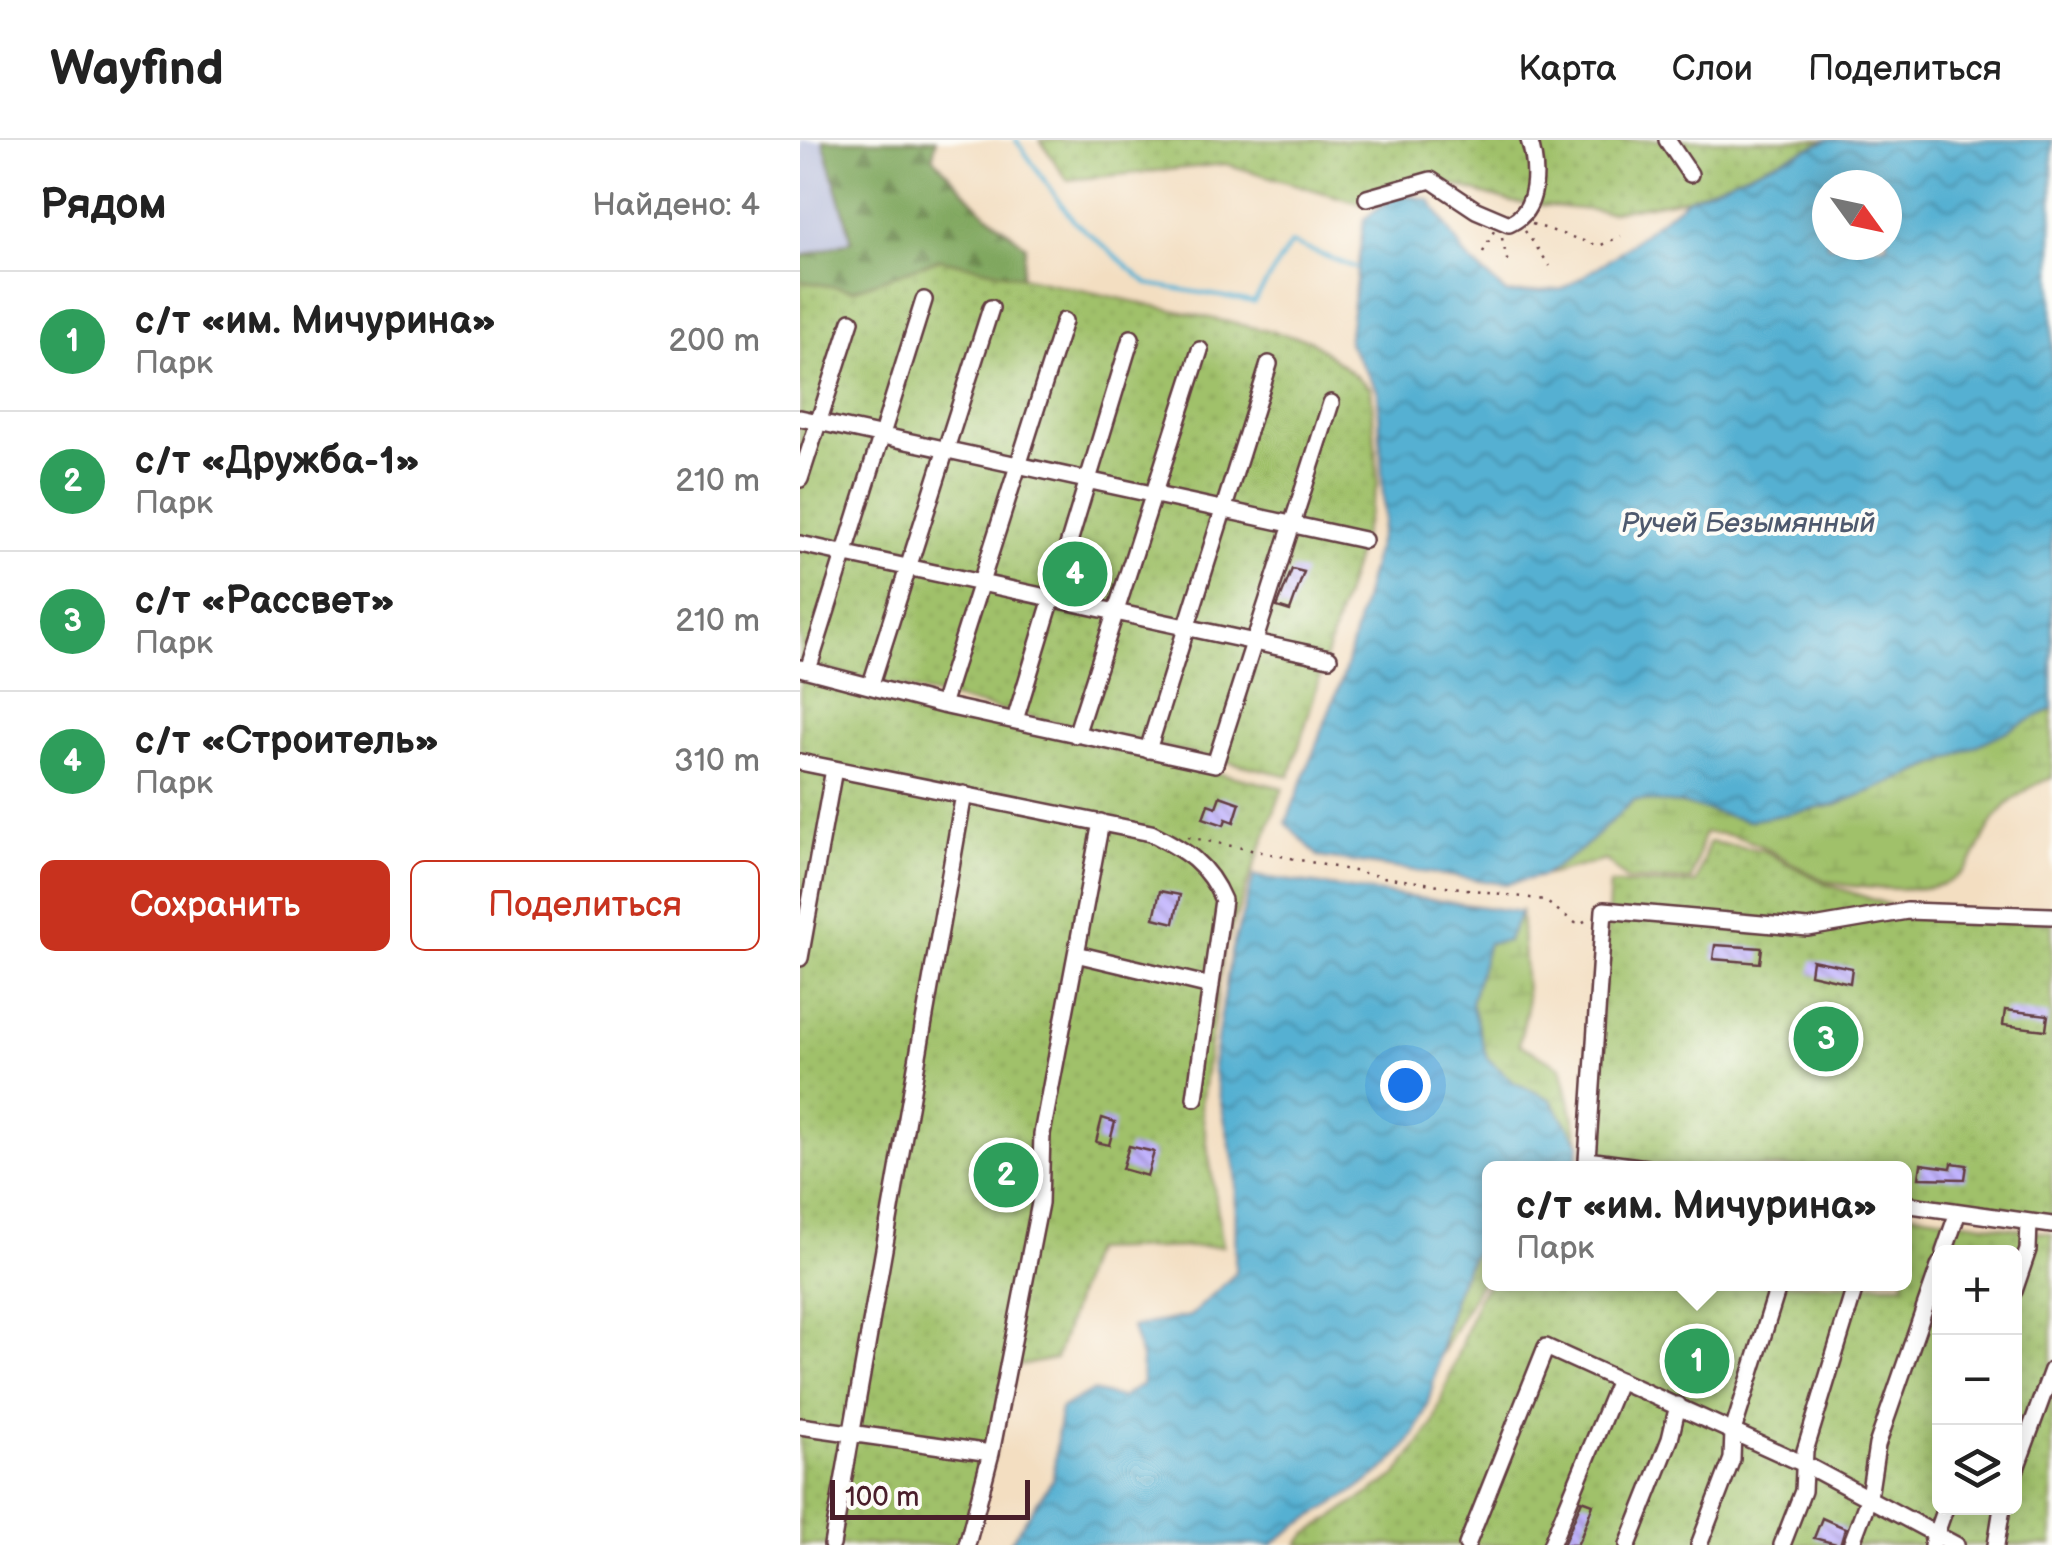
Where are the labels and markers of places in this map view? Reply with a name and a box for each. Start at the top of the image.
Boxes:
pin: 4 [1042,536,1108,612]
pin: 3 [1794,1002,1858,1076]
pin: 2 [974,1138,1038,1212]
pin: 1 [1664,1324,1730,1398]

